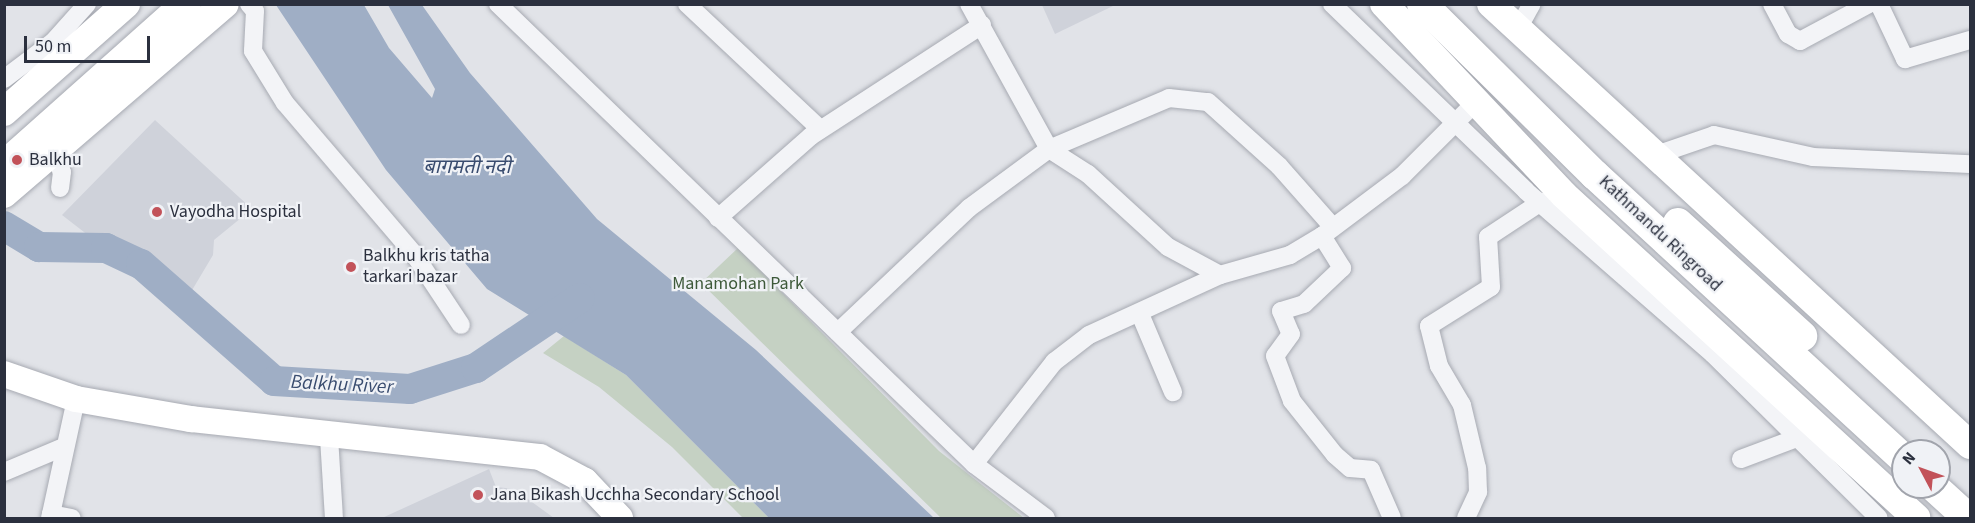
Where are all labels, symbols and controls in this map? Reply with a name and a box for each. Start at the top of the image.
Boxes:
scale bar [27,24,153,62]
text: 50 m [35,34,71,59]
place label: Balkhu [29,149,82,171]
marker: Balkhu [10,153,24,167]
water label: बागमती नदी [423,155,511,179]
street label: Kathmandu Ringroad [1594,171,1726,297]
place label: Vayodha Hospital [170,201,301,223]
marker: Vayodha Hospital [148,203,166,221]
place label: Balkhu kris tatha tarkari bazar [363,246,490,288]
marker: Balkhu kris tatha tarkari bazar [344,260,358,274]
park label: Manamohan Park [672,273,804,295]
water label: Balkhu River [290,370,394,400]
north arrow [1891,439,1951,499]
text: N [1897,447,1921,470]
place label: Jana Bikash Ucchha Secondary School [490,484,779,506]
marker: Jana Bikash Ucchha Secondary School [471,488,485,502]

